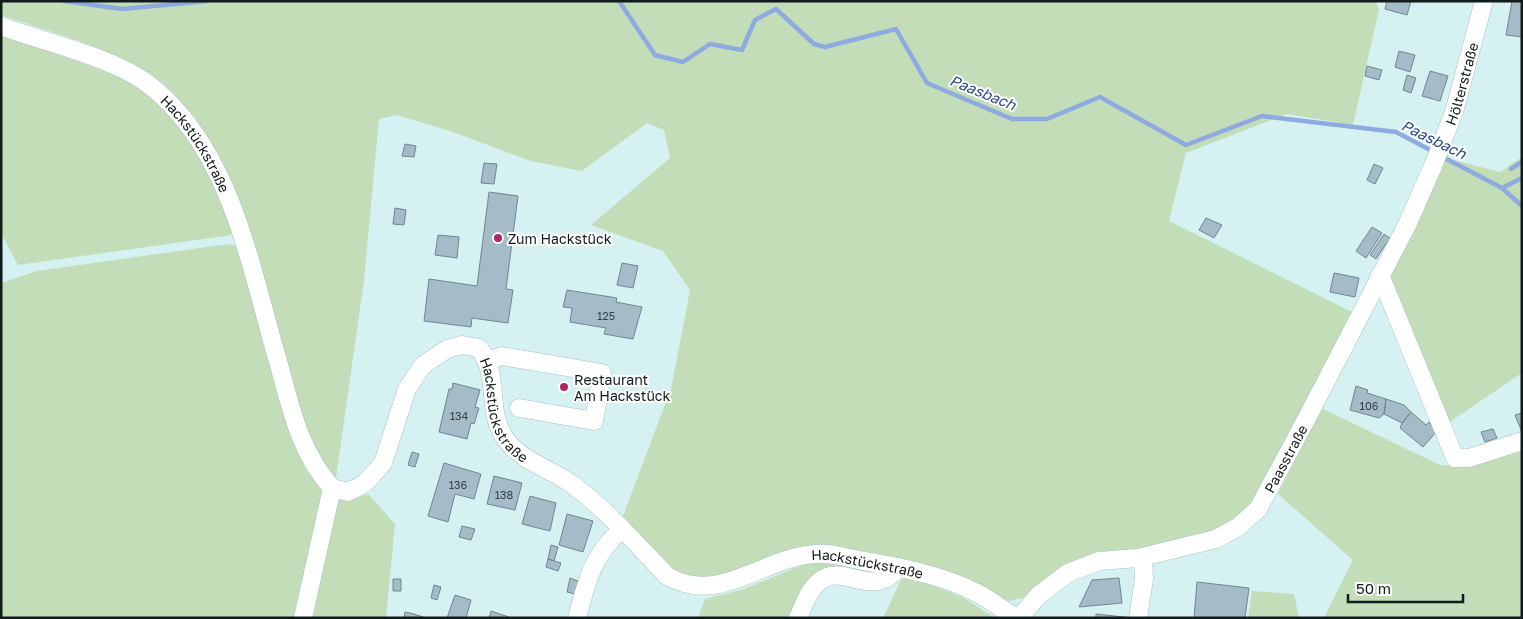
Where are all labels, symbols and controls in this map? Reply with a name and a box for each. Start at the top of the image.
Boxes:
street label: Hölterstraße [1441,40,1481,127]
water label: Paasbach [947,71,1019,114]
street label: Hackstückstraße [158,91,234,195]
water label: Paasbach [1399,116,1470,163]
place label: Zum Hackstück [508,230,612,247]
marker: Zum Hackstück [492,232,504,244]
house number: 125 [597,309,615,322]
street label: Hackstückstraße [477,355,532,466]
place label: Restaurant Am Hackstück [574,371,670,404]
marker: Restaurant Am Hackstück [558,381,570,393]
house number: 106 [1360,399,1379,412]
house number: 134 [450,409,469,422]
street label: Paasstraße [1260,421,1310,495]
house number: 136 [449,478,468,491]
house number: 138 [495,488,514,501]
street label: Hackstückstraße [811,545,925,581]
scale bar [1348,572,1463,604]
text: 50 m [1356,579,1391,597]

